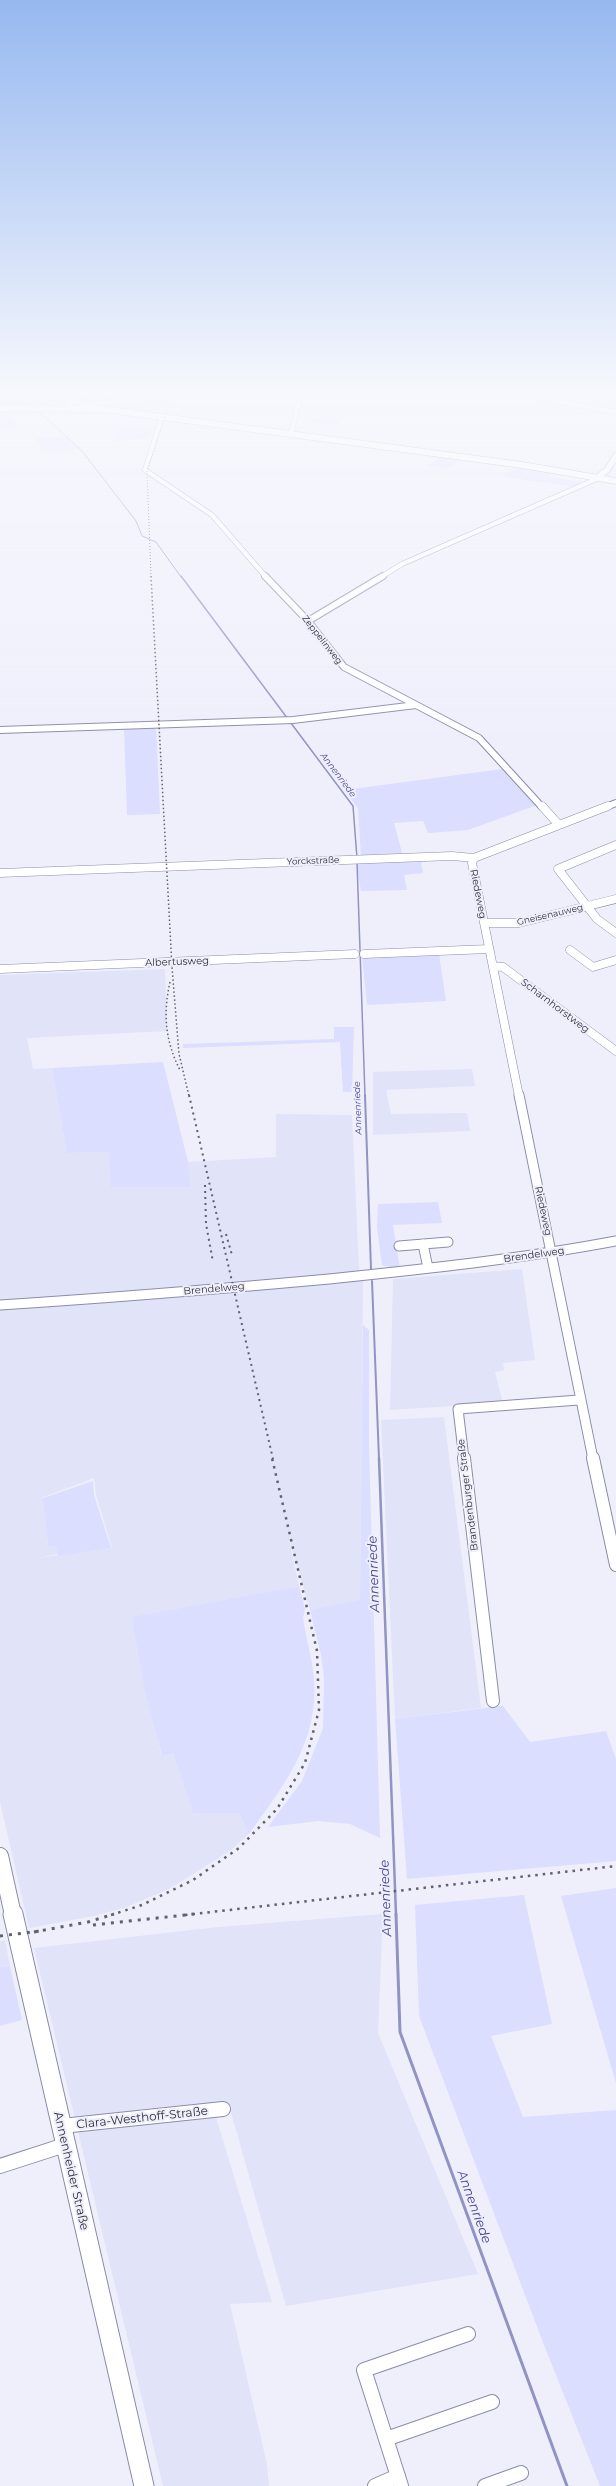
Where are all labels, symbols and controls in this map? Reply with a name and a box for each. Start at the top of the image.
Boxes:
street label: Zeppelinweg [300,613,344,667]
water label: Annenriede [318,751,358,799]
street label: Yorckstraße [287,855,339,867]
street label: Riedeweg [467,868,489,920]
street label: Gneisenauweg [516,902,584,928]
street label: Albertusweg [145,955,209,969]
street label: Scharnhorstweg [518,976,592,1036]
water label: Annenriede [352,1081,364,1135]
street label: Riedeweg [532,1185,554,1237]
street label: Brendelweg [503,1245,565,1265]
street label: Brendelweg [183,1280,245,1298]
street label: Brandenburger Straße [455,1438,481,1552]
water label: Annenriede [365,1535,383,1613]
water label: Annenriede [377,1859,395,1937]
street label: Clara-Westhoff-Straße [76,2104,208,2132]
street label: Annenheider Straße [50,2110,92,2232]
water label: Annenriede [454,2168,494,2246]

